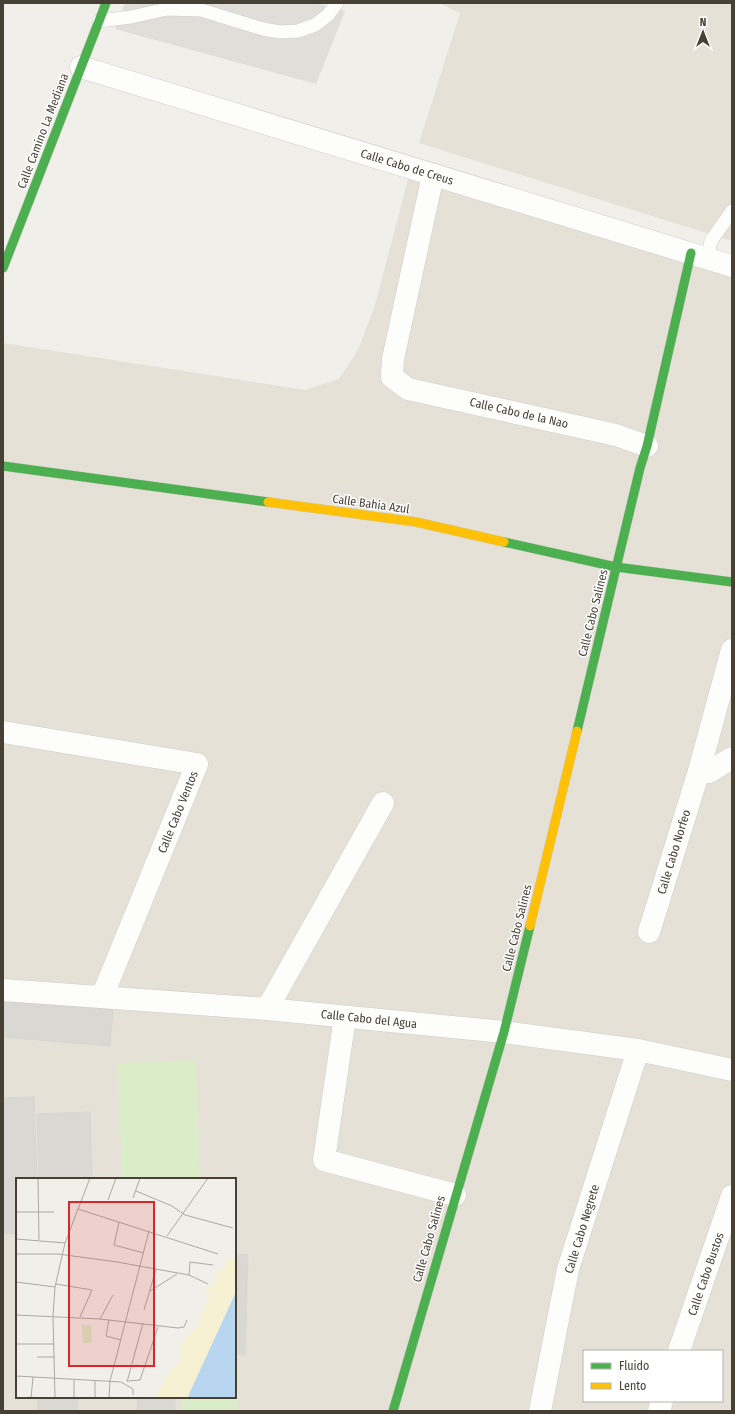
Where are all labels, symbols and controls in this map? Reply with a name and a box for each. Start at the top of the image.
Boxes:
north arrow [683,12,723,52]
text: N [700,16,706,29]
street label: Calle Camino La Mediana [15,71,71,191]
street label: Calle Cabo de Creus [359,146,455,188]
street label: Calle Cabo de la Nao [468,395,570,431]
street label: Calle Bahia Azul [332,492,410,516]
street label: Calle Cabo Salines [575,568,611,658]
street label: Calle Cabo Ventos [155,769,201,855]
street label: Calle Cabo Norfeo [654,808,694,896]
street label: Calle Cabo Salines [499,883,535,973]
street label: Calle Cabo del Agua [320,1007,418,1031]
inset map [16,1178,236,1398]
street label: Calle Cabo Negrete [562,1183,602,1275]
street label: Calle Cabo Salines [410,1194,448,1284]
street label: Calle Cabo Bustos [685,1230,727,1318]
legend [583,1350,723,1402]
text: Fluido [619,1359,649,1373]
text: Lento [619,1379,646,1393]

